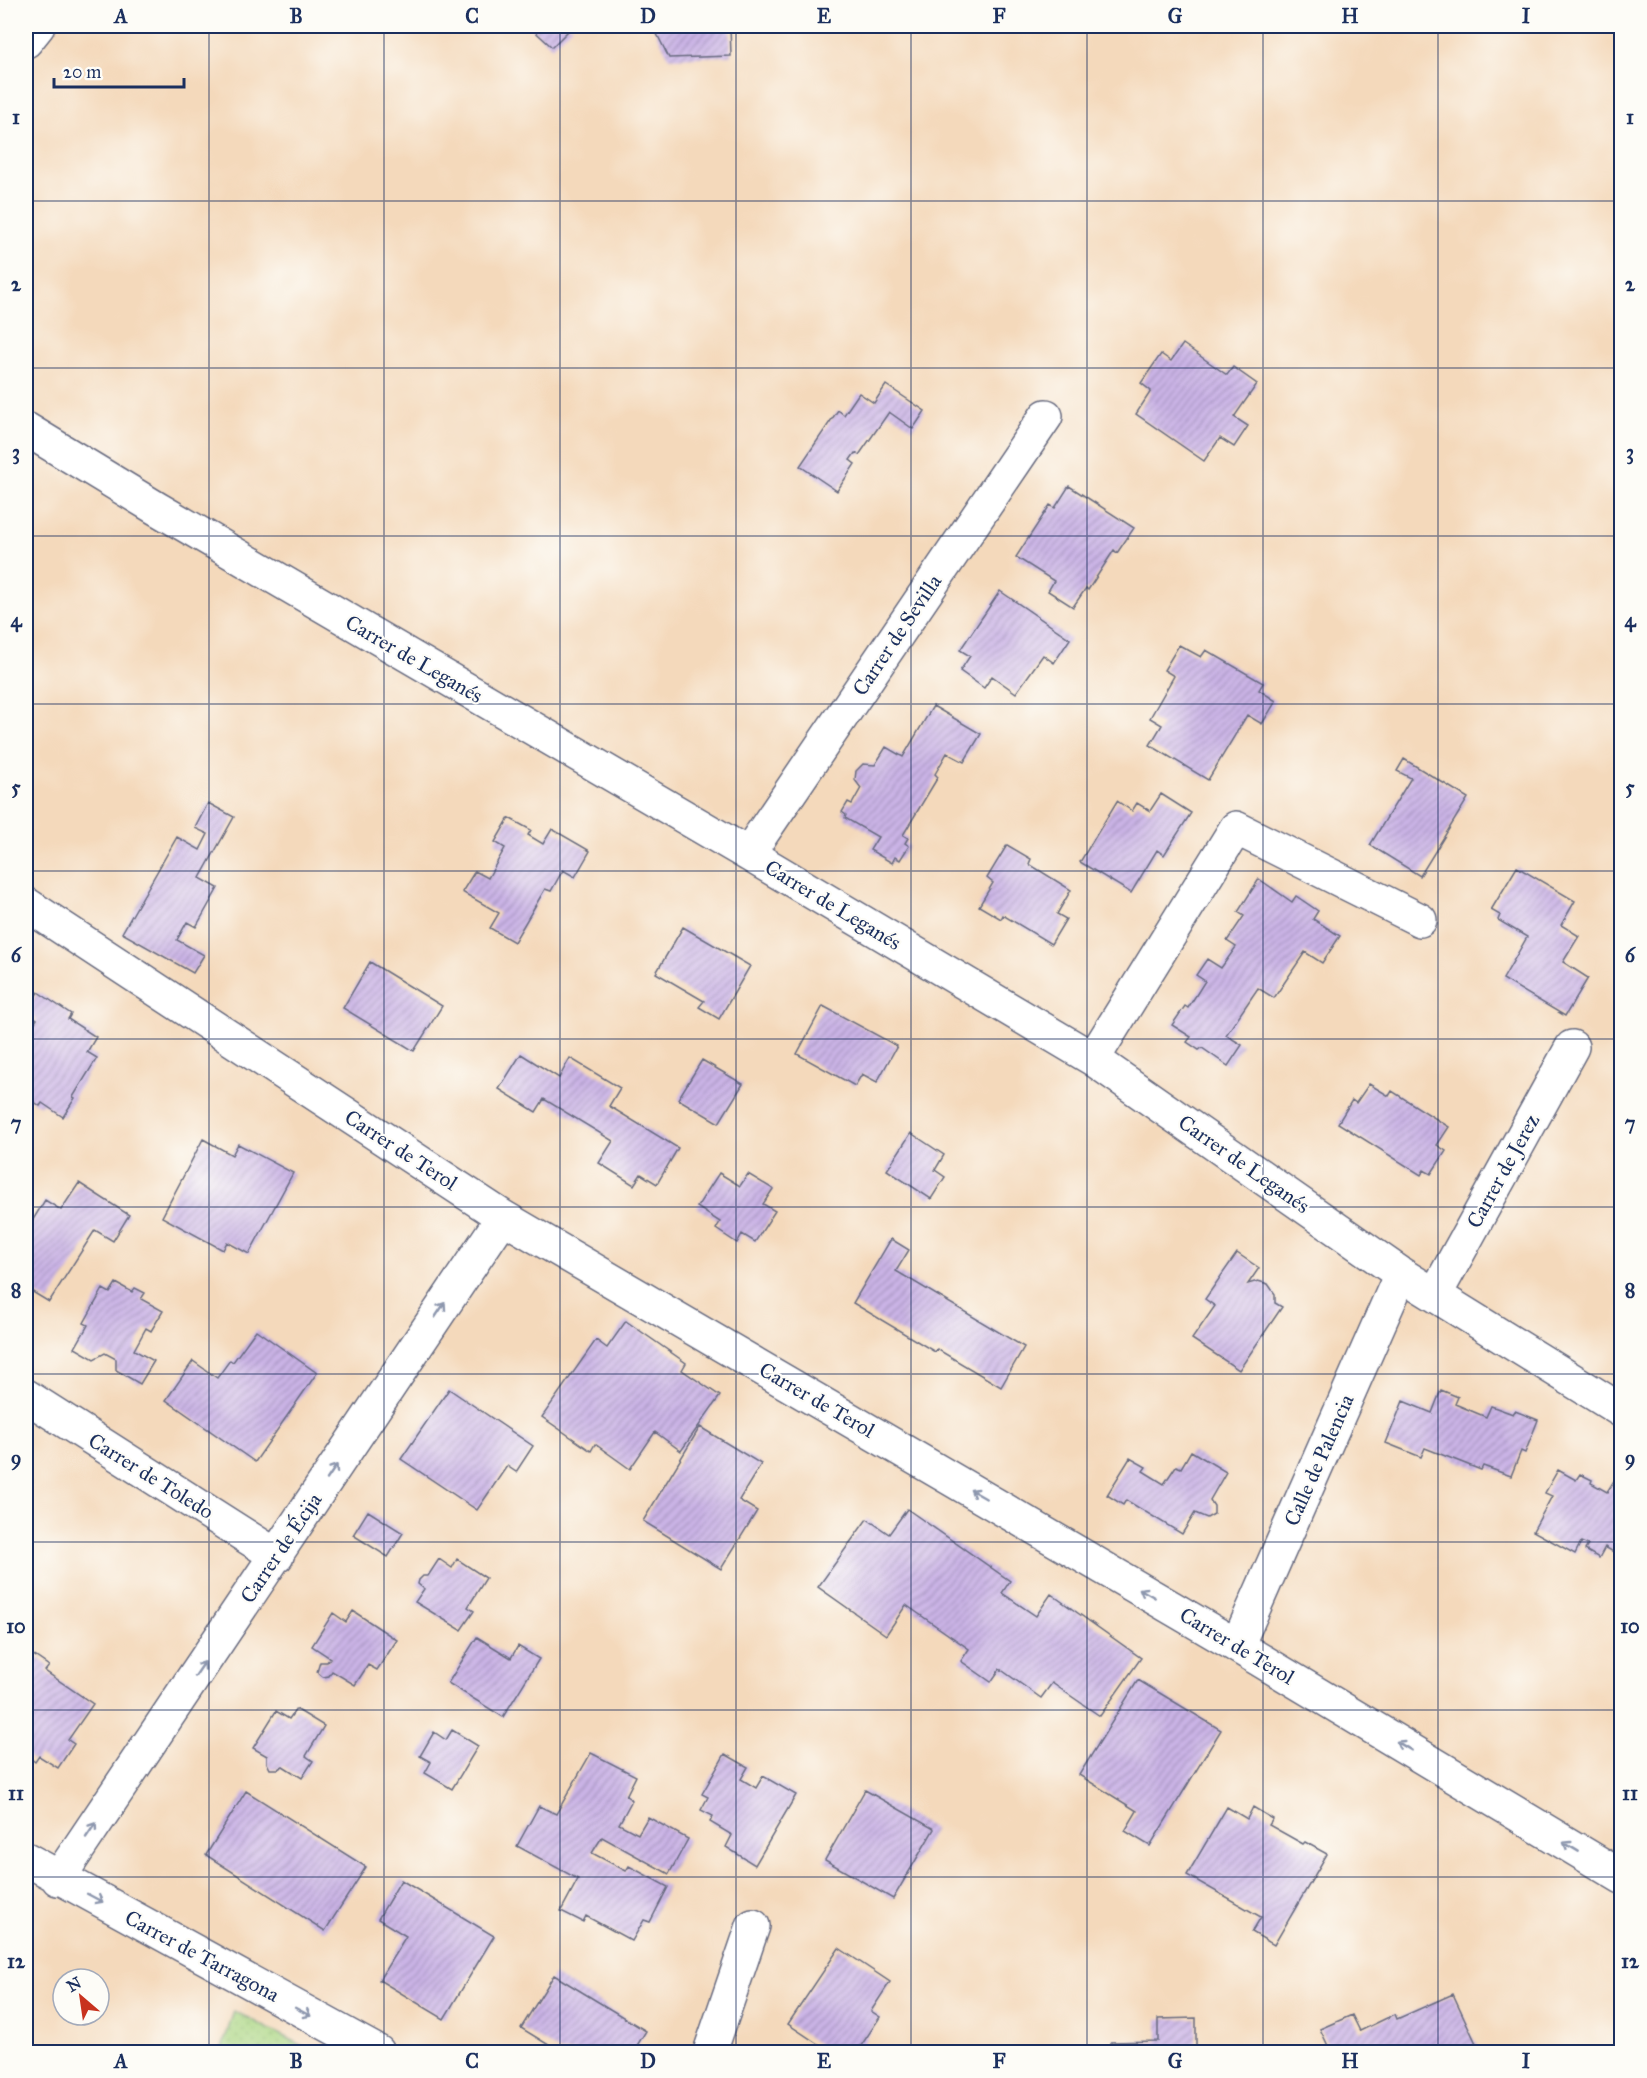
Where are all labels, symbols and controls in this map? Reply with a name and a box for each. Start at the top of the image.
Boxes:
text: A [112,4,128,28]
text: B [289,4,303,28]
text: C [465,4,479,28]
text: D [640,4,656,28]
text: E [817,4,832,28]
text: F [992,4,1006,28]
text: G [1168,4,1183,28]
text: H [1341,4,1359,28]
text: I [1522,4,1531,28]
scale bar [54,51,184,89]
text: 20 m [63,61,101,83]
text: 1 [12,105,20,129]
text: 1 [1626,105,1634,129]
text: 2 [11,272,22,296]
text: 2 [1625,272,1636,296]
text: 3 [12,440,20,465]
text: 3 [1626,440,1634,465]
street label: Carrer de Sevilla [847,569,947,701]
text: 4 [10,608,22,633]
text: 4 [1624,608,1636,633]
street label: Carrer de Leganés [341,609,487,709]
text: 5 [11,775,21,799]
text: 5 [1625,775,1635,799]
street label: Carrer de Leganés [760,854,906,956]
text: 6 [11,943,23,967]
text: 6 [1625,943,1637,967]
street label: Carrer de Terol [340,1104,463,1196]
street label: Carrer de Leganés [1173,1109,1315,1219]
street label: Carrer de Jerez [1461,1109,1545,1233]
text: 7 [11,1111,22,1135]
text: 7 [1625,1111,1636,1135]
text: 8 [11,1278,21,1302]
text: 8 [1625,1278,1635,1302]
one-way arrow [434,1301,447,1318]
street label: Carrer de Terol [755,1356,880,1444]
street label: Calle de Palencia [1278,1390,1360,1530]
street label: Carrer de Toledo [84,1427,219,1525]
text: 9 [11,1446,21,1471]
text: 9 [1625,1446,1635,1471]
one-way arrow [327,1464,339,1481]
street label: Carrer de Écija [234,1487,327,1608]
one-way arrow [970,1488,987,1500]
one-way arrow [1138,1586,1155,1598]
street label: Carrer de Terol [1175,1602,1299,1691]
text: 10 [6,1614,26,1638]
text: 10 [1620,1614,1640,1638]
one-way arrow [194,1661,206,1677]
one-way arrow [1396,1740,1413,1752]
text: 11 [8,1781,24,1805]
text: 11 [1622,1781,1638,1805]
one-way arrow [85,1823,97,1839]
one-way arrow [1563,1840,1580,1852]
one-way arrow [85,1893,103,1904]
street label: Carrer de Tarragona [120,1904,284,2008]
text: 12 [7,1949,26,1973]
text: 12 [1621,1949,1640,1973]
north arrow [51,1967,111,2027]
text: N [63,1973,85,1996]
one-way arrow [294,2006,311,2018]
text: A [112,2049,128,2073]
text: B [289,2049,303,2073]
text: C [465,2049,479,2073]
text: D [640,2049,656,2073]
text: E [817,2049,832,2073]
text: F [992,2049,1006,2073]
text: G [1168,2049,1183,2073]
text: H [1341,2049,1359,2073]
text: I [1522,2049,1531,2073]

